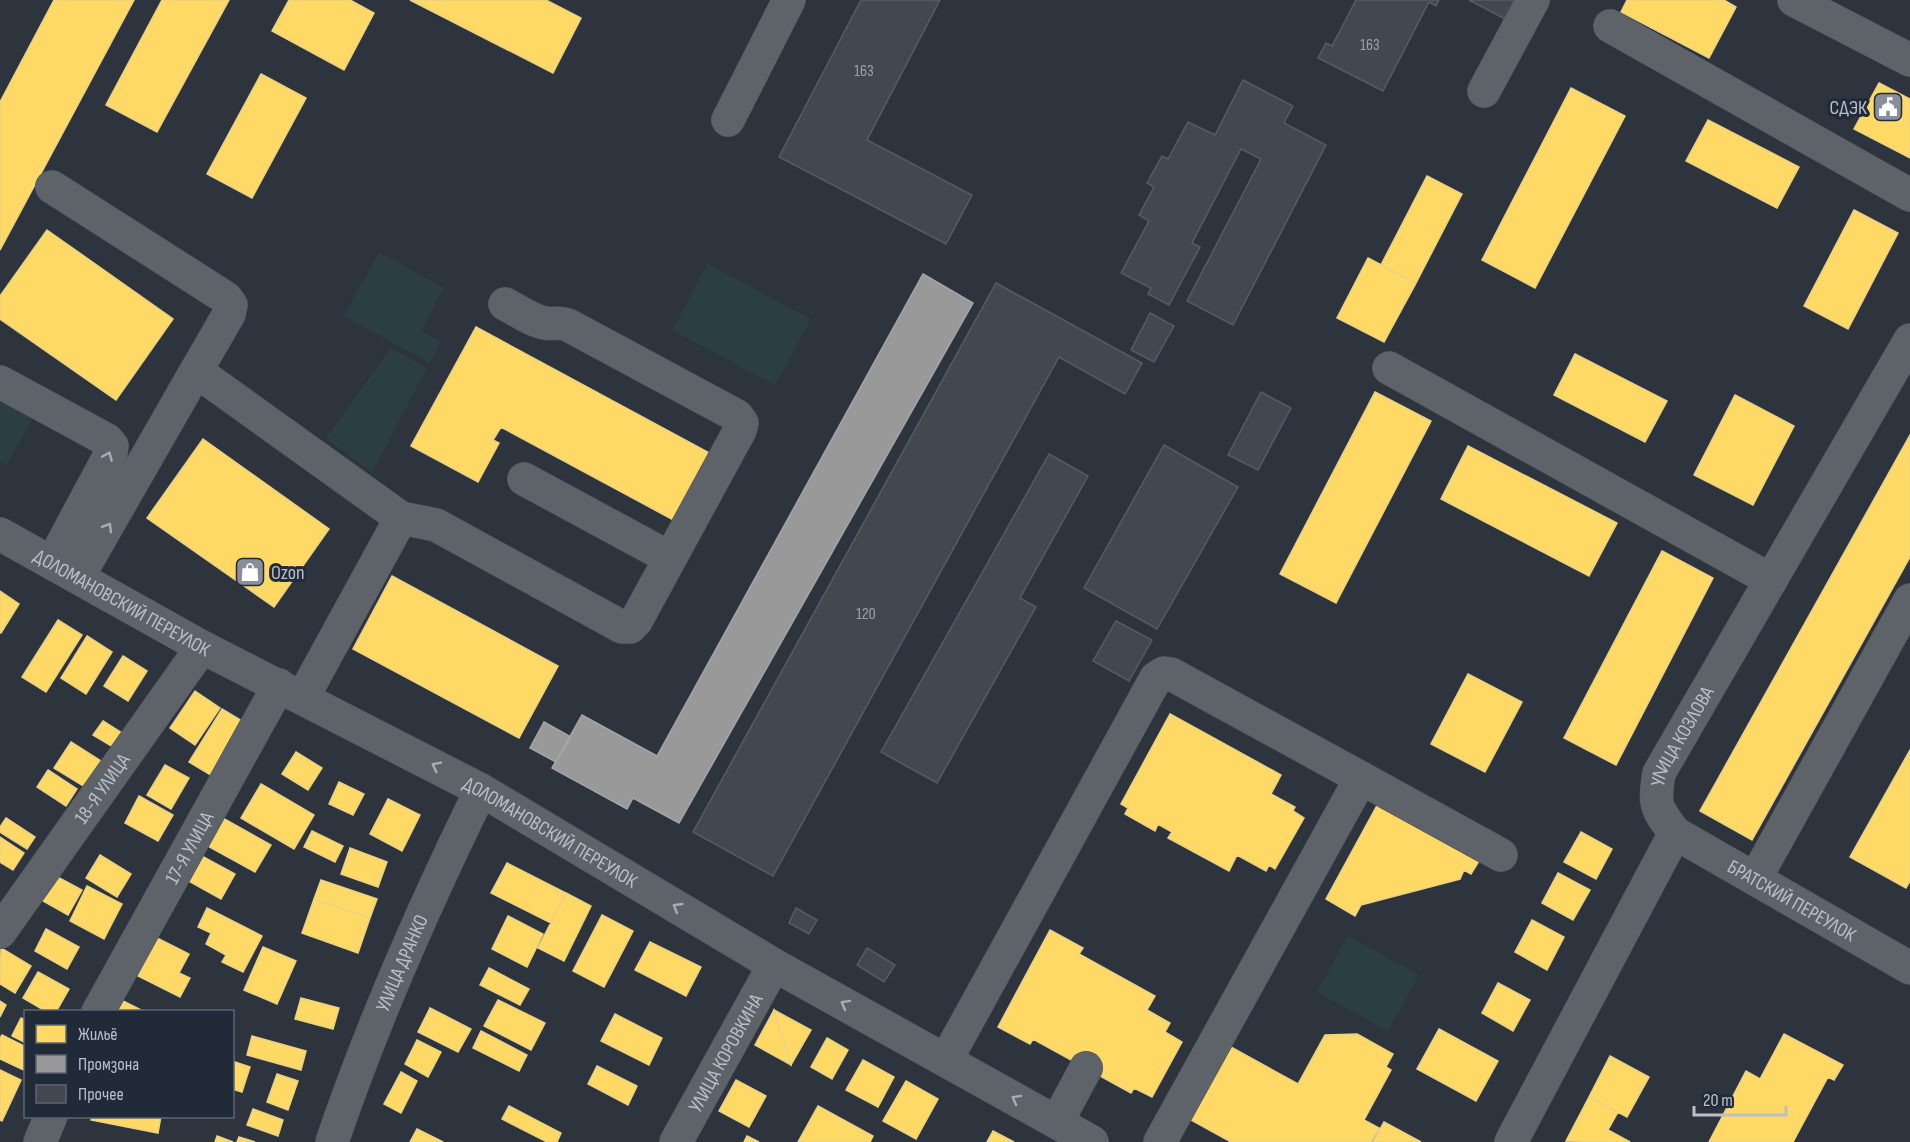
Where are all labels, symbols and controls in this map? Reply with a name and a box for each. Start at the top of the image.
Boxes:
house number: 163 [1360,36,1380,55]
house number: 163 [854,62,874,81]
public building icon: СДЭК [1872,91,1904,123]
place label: СДЭК [1830,96,1867,120]
one-way arrow [101,451,113,462]
one-way arrow [100,523,112,533]
street label: ДОЛОМАНОВСКИЙ ПЕРЕУЛОК [29,544,214,662]
shop icon: Ozon [234,556,266,588]
place label: Ozon [271,561,305,585]
house number: 120 [856,605,876,624]
street label: УЛИЦА КОЗЛОВА [1646,682,1720,788]
street label: 18-Я УЛИЦА [69,749,136,829]
one-way arrow [431,762,442,773]
street label: ДОЛОМАНОВСКИЙ ПЕРЕУЛОК [459,772,642,894]
street label: 17-Я УЛИЦА [160,807,220,888]
street label: БРАТСКИЙ ПЕРЕУЛОК [1723,855,1860,947]
one-way arrow [673,902,683,914]
street label: УЛИЦА ДРАНКО [371,911,434,1015]
street label: УЛИЦА КОРОВКИНА [684,989,769,1117]
one-way arrow [841,1000,851,1012]
legend [24,1010,234,1118]
text: Жильё [78,1024,118,1045]
text: Промзона [78,1054,139,1075]
scale bar [1694,1079,1786,1117]
text: Прочее [78,1084,124,1105]
text: 20 m [1703,1090,1733,1111]
one-way arrow [1011,1095,1022,1106]

